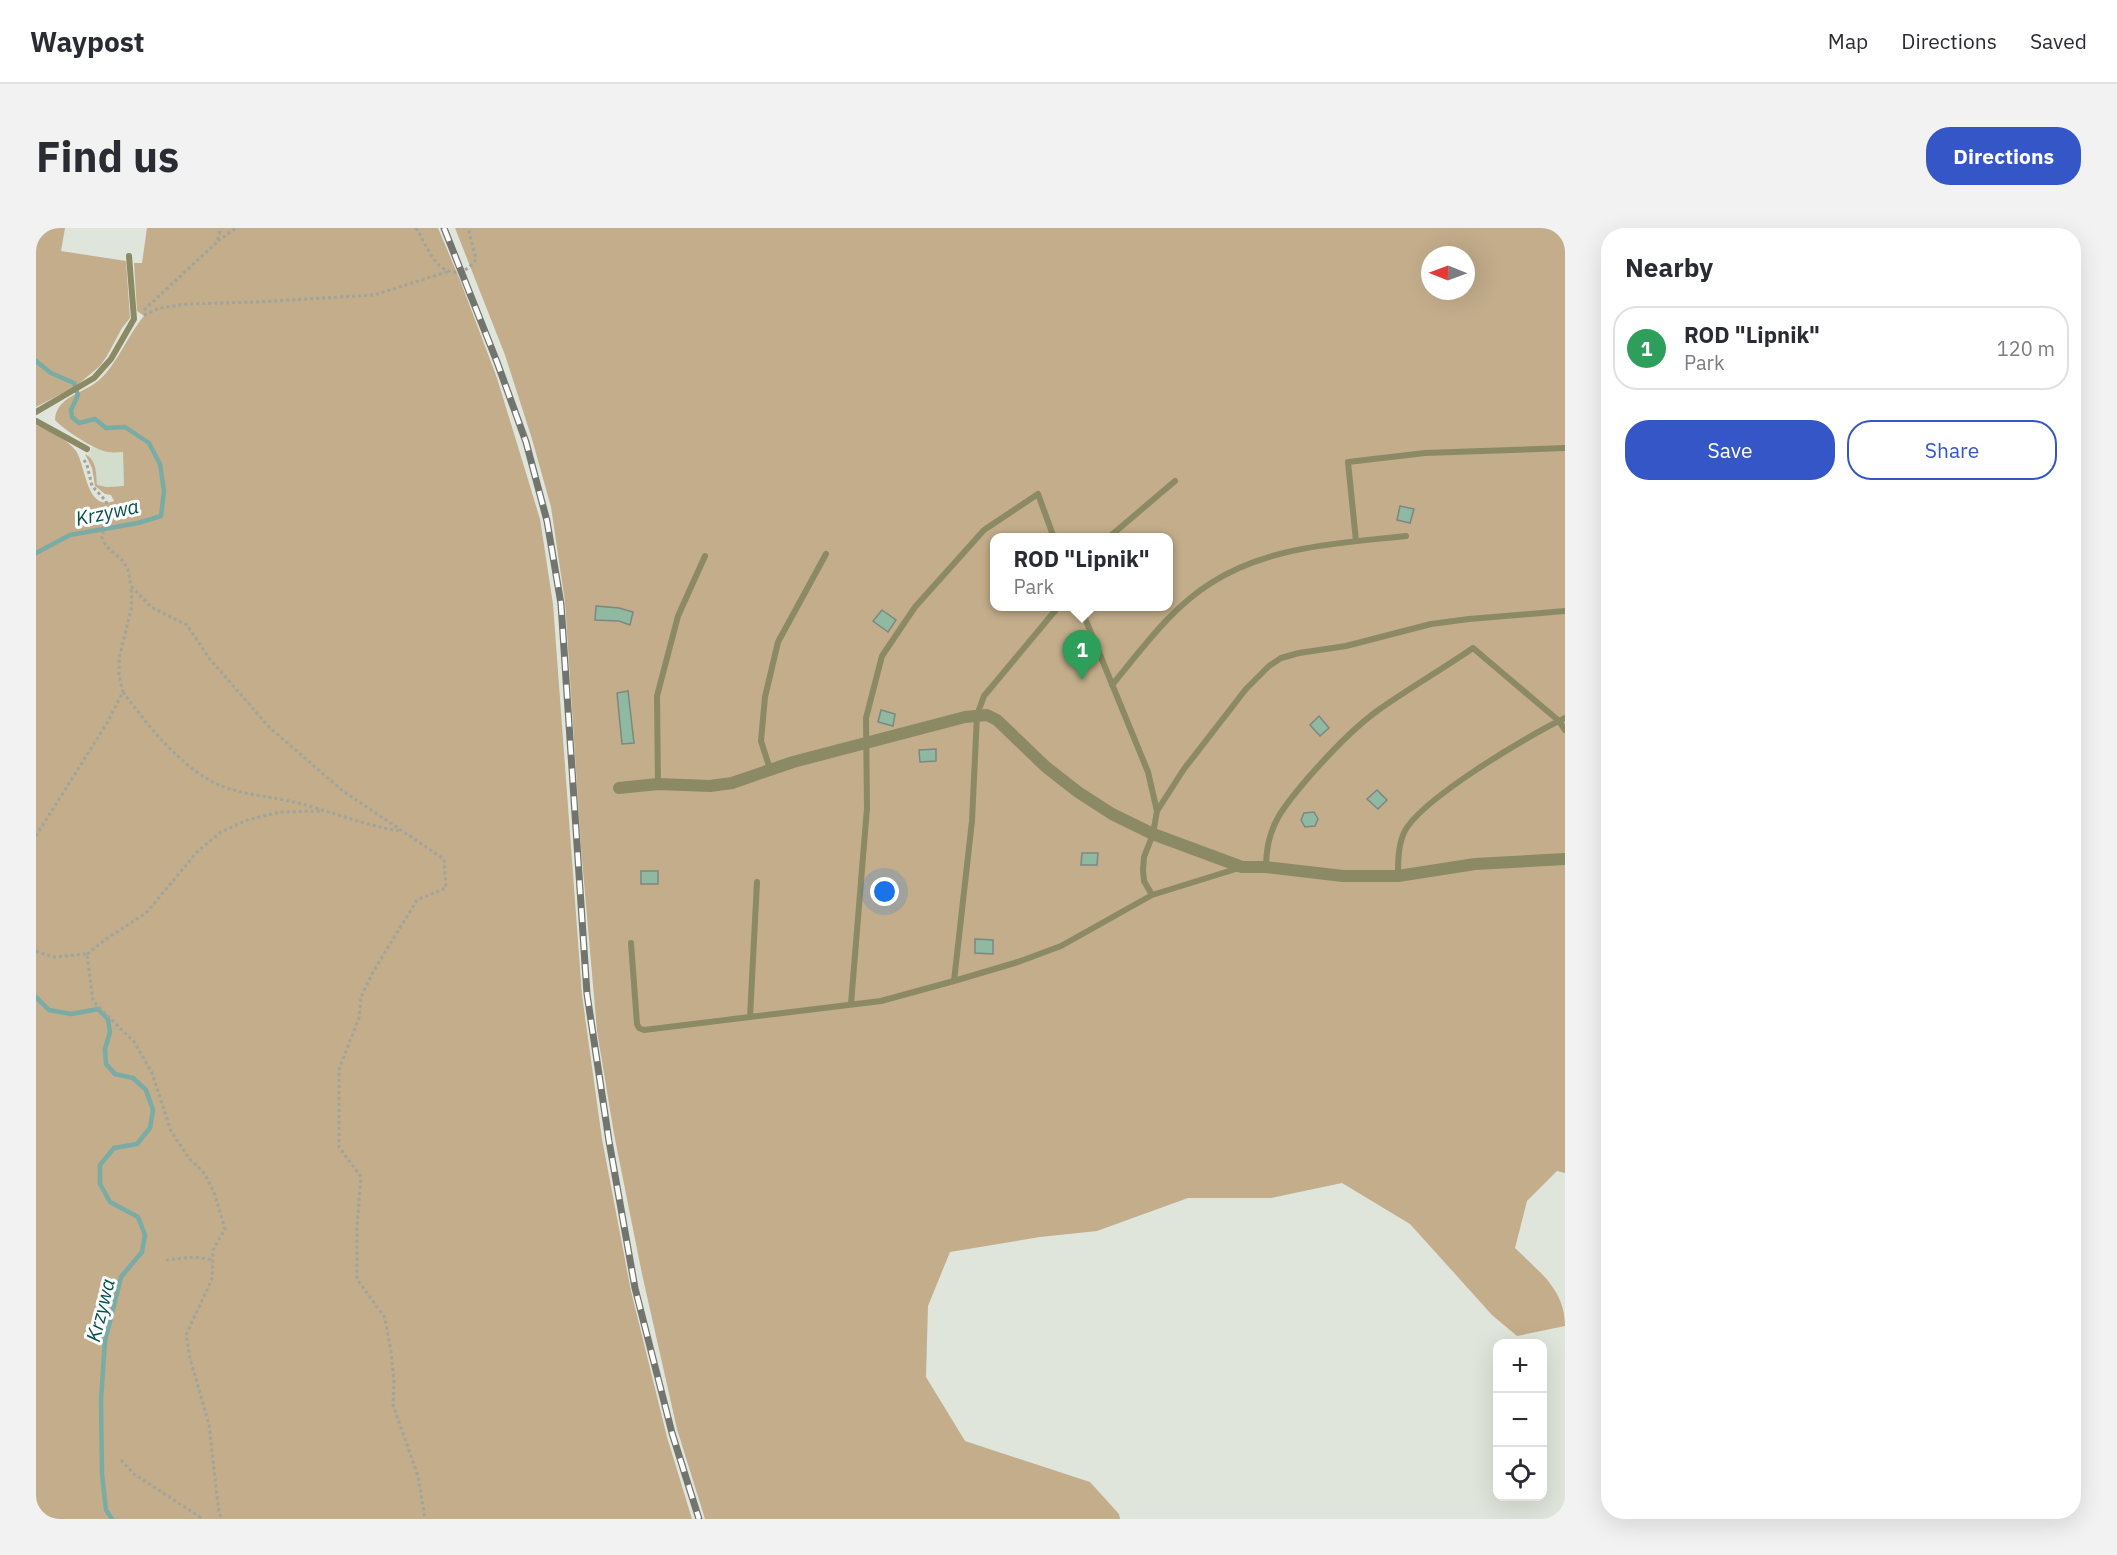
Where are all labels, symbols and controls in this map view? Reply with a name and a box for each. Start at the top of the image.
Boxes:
text: Waypost [30,23,144,60]
text: Map [1828,27,1868,55]
text: Directions [1901,27,1997,55]
text: Saved [2030,27,2087,55]
button: Directions [1926,127,2081,185]
text: Find us [36,129,179,184]
north arrow [1421,246,1475,300]
text: Nearby [1625,250,1713,284]
text: ROD "Lipnik" [1684,320,1820,349]
text: 1 [1641,335,1653,362]
text: 120 m [1997,335,2055,362]
text: Park [1684,349,1724,376]
button: Save [1625,420,1835,480]
button: Share [1847,420,2057,480]
water label: Krzywa [73,492,141,532]
popup [990,533,1173,611]
text: ROD "Lipnik" [1014,544,1149,573]
text: Park [1014,573,1054,600]
pin: 1 [1062,630,1102,680]
your location [870,877,899,906]
water label: Krzywa [79,1276,121,1344]
map controls [1493,1339,1547,1501]
button: + [1493,1339,1547,1393]
button: − [1493,1393,1547,1447]
button: locate [1493,1447,1547,1501]

